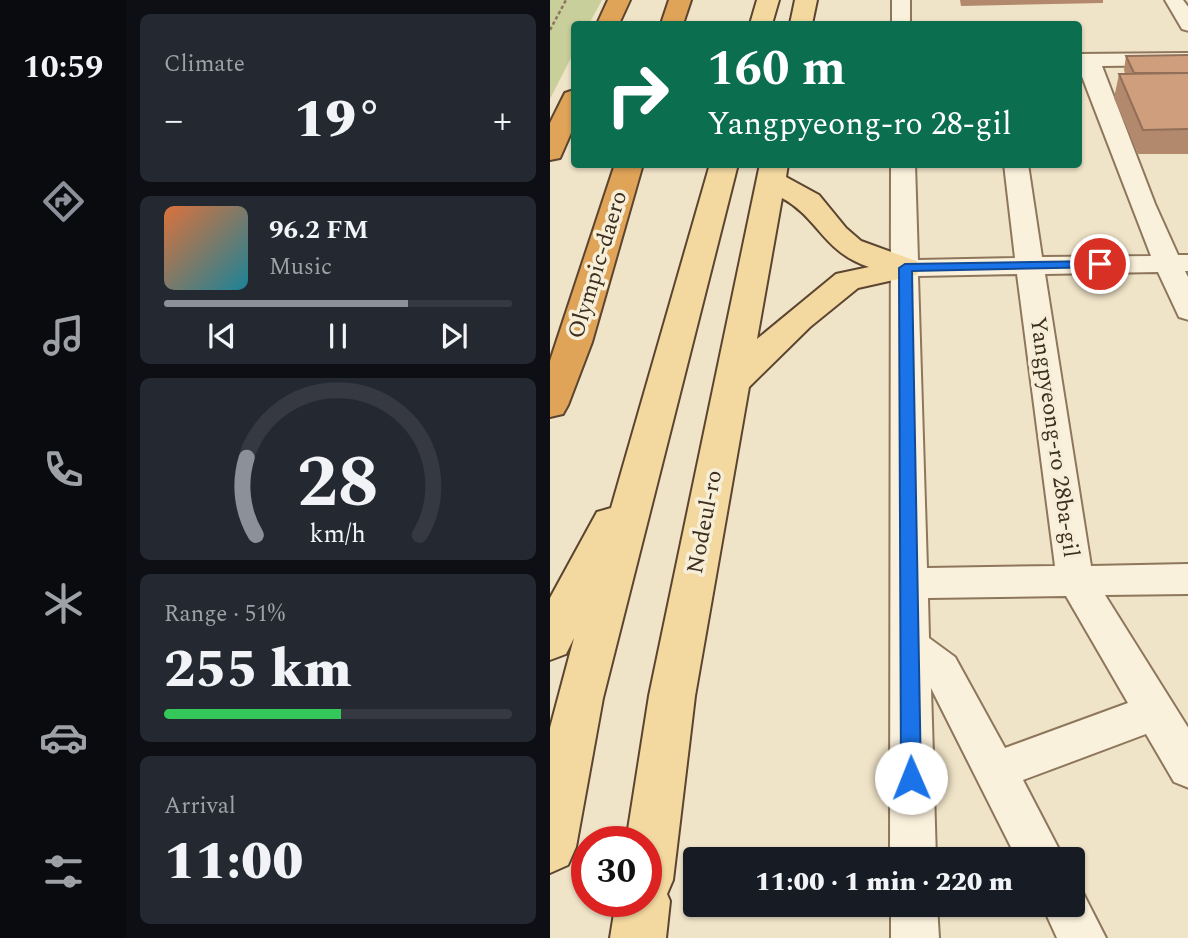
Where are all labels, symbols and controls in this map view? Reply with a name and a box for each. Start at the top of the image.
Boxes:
text: 160 m [707,32,846,107]
text: 10:59 [23,43,103,92]
text: Climate [164,47,245,82]
icon: right [592,49,683,140]
text: 19° [294,81,382,160]
text: − [164,92,183,150]
text: + [493,92,512,150]
text: Yangpyeong-ro 28-gil [707,100,1012,149]
icon: directions [39,177,88,226]
street label: Olympic-daero [559,187,637,343]
text: 96.2 FM [269,210,369,250]
pin [1070,234,1130,294]
icon: arrive [1081,245,1119,283]
text: Music [269,250,332,285]
icon: music [39,311,88,360]
street label: Yangpyeong-ro 28ba-gil [1020,314,1088,560]
icon: previous [203,317,241,355]
icon: pause [319,317,357,355]
icon: next [435,317,473,355]
text: 28 [297,428,379,539]
icon: phone [39,445,88,494]
street label: Nodeul-ro [678,467,732,577]
text: km/h [310,516,366,554]
icon: climate [39,579,88,628]
text: Range · 51% [164,597,285,632]
text: 255 km [164,631,352,710]
icon: car [39,713,88,762]
position arrow [874,741,948,815]
text: Arrival [164,789,236,824]
text: 11:00 [164,823,303,902]
speed limit sign: 30 [571,826,662,917]
icon: filters [39,847,88,896]
text: 11:00 · 1 min · 220 m [755,862,1013,902]

